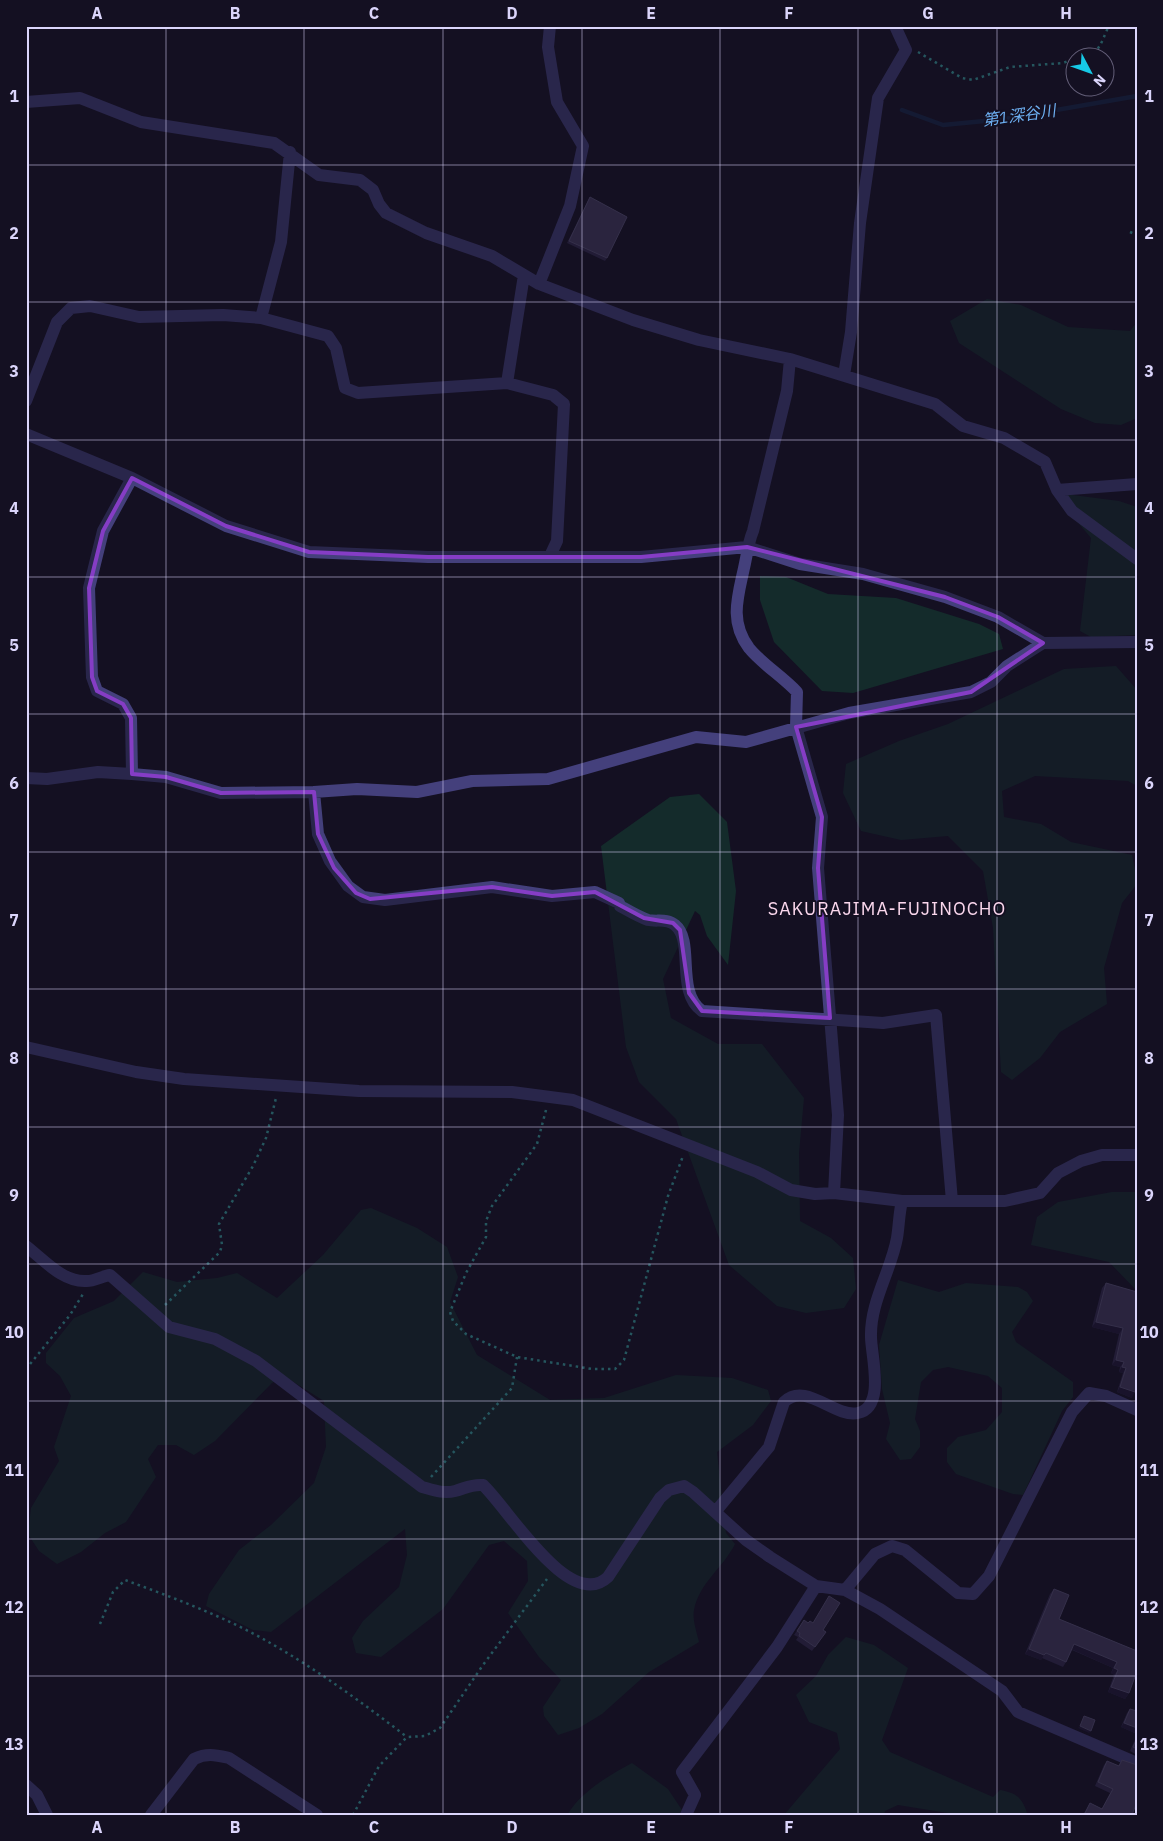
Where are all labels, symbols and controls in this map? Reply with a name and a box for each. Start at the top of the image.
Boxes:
text: A [92,3,103,23]
text: B [230,3,241,23]
text: C [369,3,379,23]
text: D [506,3,518,23]
text: E [646,3,656,23]
text: F [784,3,794,23]
text: G [922,3,934,23]
text: H [1060,3,1072,23]
north arrow [1066,48,1116,98]
text: N [1090,71,1110,90]
text: 1 [9,86,19,106]
text: 1 [1144,86,1154,106]
water label: 第1深谷川 [981,100,1059,130]
text: 2 [9,223,19,243]
text: 2 [1144,223,1154,243]
text: 3 [9,361,19,381]
text: 3 [1144,361,1154,381]
text: 4 [9,498,19,518]
text: 4 [1144,498,1154,518]
text: 5 [9,635,19,655]
text: 5 [1144,635,1154,655]
text: 6 [9,773,19,793]
text: 6 [1144,773,1154,793]
district label: SAKURAJIMA-FUJINOCHO [768,897,1006,920]
text: 7 [9,910,19,930]
text: 7 [1144,910,1154,930]
text: 8 [9,1048,19,1068]
text: 8 [1144,1048,1154,1068]
text: 9 [9,1185,19,1205]
text: 9 [1144,1185,1154,1205]
text: 10 [4,1322,24,1342]
text: 10 [1139,1322,1159,1342]
text: 11 [4,1460,24,1480]
text: 11 [1139,1460,1159,1480]
text: 12 [4,1597,24,1617]
text: 12 [1139,1597,1159,1617]
text: 13 [4,1734,24,1754]
text: 13 [1139,1734,1159,1754]
text: A [92,1817,103,1837]
text: B [230,1817,241,1837]
text: C [369,1817,379,1837]
text: D [506,1817,518,1837]
text: E [646,1817,656,1837]
text: F [784,1817,794,1837]
text: G [922,1817,934,1837]
text: H [1060,1817,1072,1837]

